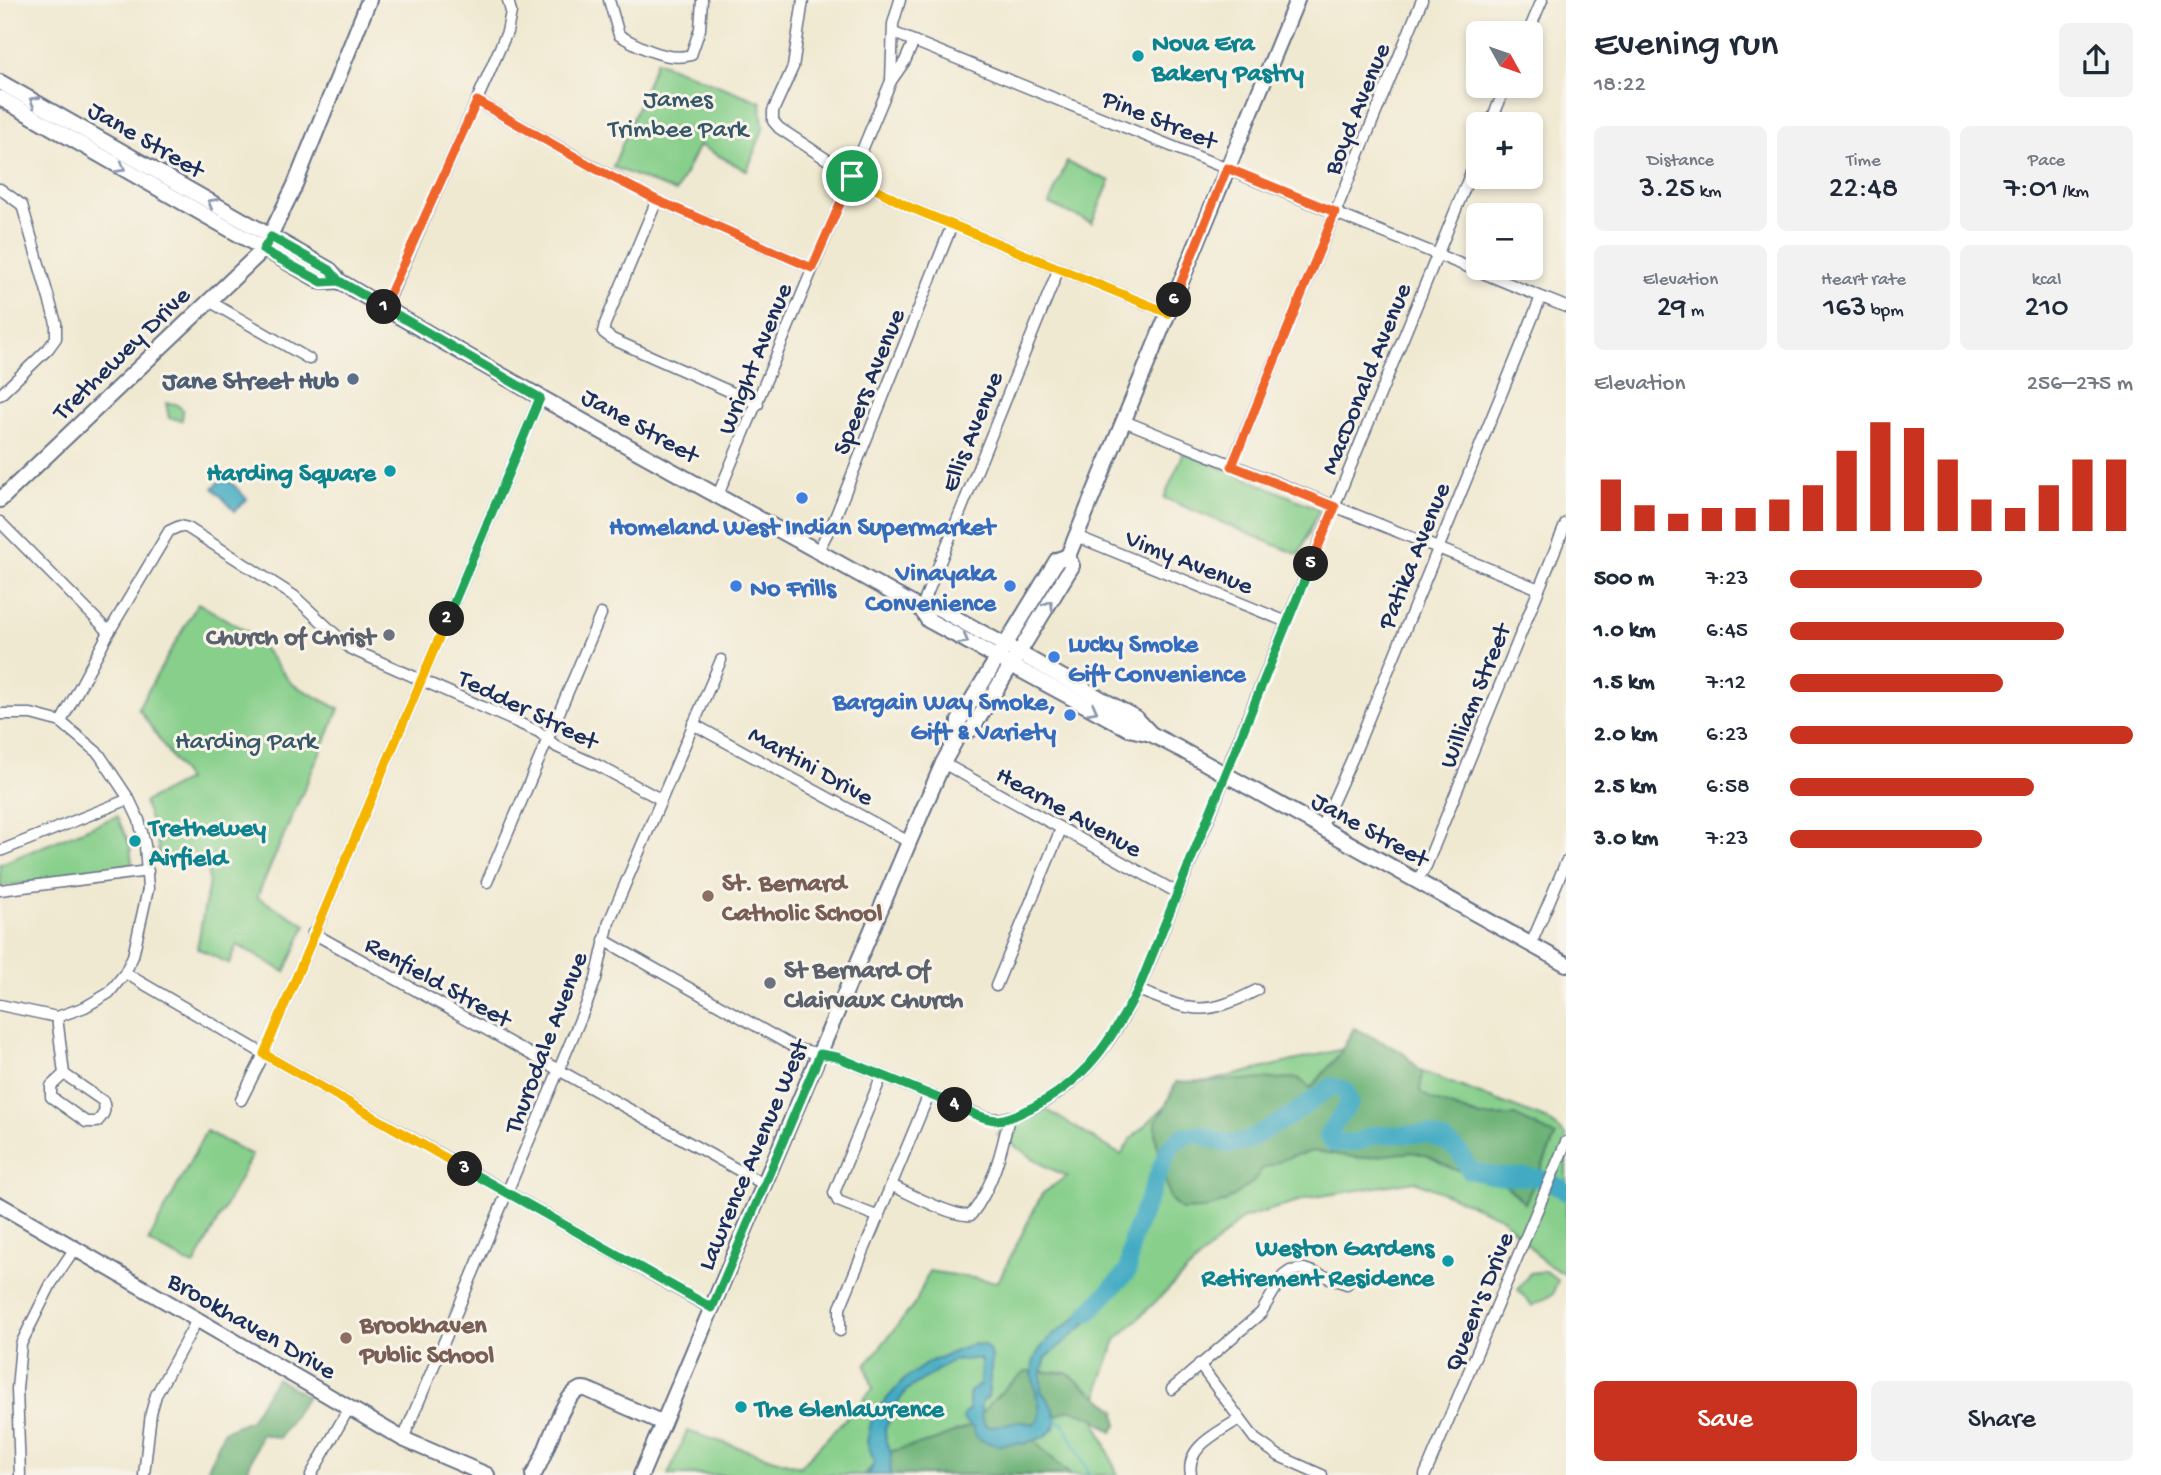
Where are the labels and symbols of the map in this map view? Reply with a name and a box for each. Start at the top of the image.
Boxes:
north arrow [1466,21,1544,98]
place label: Nova Era Bakery Pastry [1151,30,1304,91]
street label: Boyd Avenue [1318,39,1400,181]
marker: Nova Era Bakery Pastry [1130,48,1146,64]
street label: Pine Street [1095,85,1223,160]
park label: James Trimbee Park [606,86,750,147]
street label: Jane Street [81,96,211,189]
one-way arrow [29,97,42,110]
pin [822,146,882,206]
one-way arrow [114,160,126,173]
one-way arrow [207,198,219,211]
street label: Wright Avenue [713,279,802,440]
street label: MacDonald Avenue [1316,279,1421,480]
street label: Trethewey Drive [46,281,199,430]
pin: 6 [1156,282,1192,318]
pin: 1 [366,290,402,324]
street label: Speers Avenue [828,305,915,460]
street label: Ellis Avenue [936,367,1013,497]
place label: Jane Street Hub [162,368,339,399]
marker: Jane Street Hub [345,371,361,387]
street label: Jane Street [575,383,705,474]
place label: Harding Square [206,460,378,491]
marker: Harding Square [382,463,398,479]
street label: Patika Avenue [1372,478,1460,635]
marker: Homeland West Indian Supermarket [794,490,810,506]
place label: Homeland West Indian Supermarket [609,514,997,545]
street label: Vimy Avenue [1119,524,1258,604]
pin: 5 [1294,546,1328,582]
place label: Vinayaka Convenience [865,560,998,621]
place label: No Frills [750,575,837,606]
marker: No Frills [728,578,744,594]
marker: Vinayaka Convenience [1002,578,1018,594]
one-way arrow [1041,600,1054,613]
pin: 2 [430,602,464,636]
street label: William Street [1434,618,1521,774]
place label: Church of Christ [206,624,377,655]
marker: Church of Christ [381,627,397,643]
place label: Lucky Smoke Gift Convenience [1068,631,1247,692]
one-way arrow [956,632,969,645]
marker: Lucky Smoke Gift Convenience [1046,649,1062,665]
street label: Tedder Street [450,664,604,760]
place label: Bargain Way Smoke, Gift & Variety [832,689,1056,750]
one-way arrow [1085,702,1098,715]
marker: Bargain Way Smoke, Gift & Variety [1062,707,1078,723]
street label: Martini Drive [742,721,879,815]
park label: Harding Park [175,728,320,759]
street label: Hearne Avenue [989,761,1147,867]
street label: Jane Street [1305,787,1435,878]
place label: Trethewey Airfield [147,815,266,876]
marker: Trethewey Airfield [127,833,143,849]
place label: St. Bernard Catholic School [722,870,883,931]
marker: St. Bernard Catholic School [700,888,716,904]
street label: Renfield Street [358,931,518,1038]
street label: Thurodale Avenue [499,948,597,1141]
place label: St Bernard Of Clairvaux Church [784,957,963,1018]
marker: St Bernard Of Clairvaux Church [762,975,778,991]
street label: Lawrence Avenue West [693,1034,819,1276]
pin: 4 [937,1088,972,1122]
pin: 3 [448,1152,482,1186]
street label: Queen's Drive [1439,1228,1523,1377]
place label: Weston Gardens Retirement Residence [1201,1235,1436,1296]
marker: Weston Gardens Retirement Residence [1440,1253,1456,1269]
street label: Brookhaven Drive [160,1267,341,1389]
place label: Brookhaven Public School [358,1312,494,1373]
marker: Brookhaven Public School [338,1330,354,1346]
place label: The Glenlawrence [753,1396,946,1427]
marker: The Glenlawrence [733,1399,749,1415]

